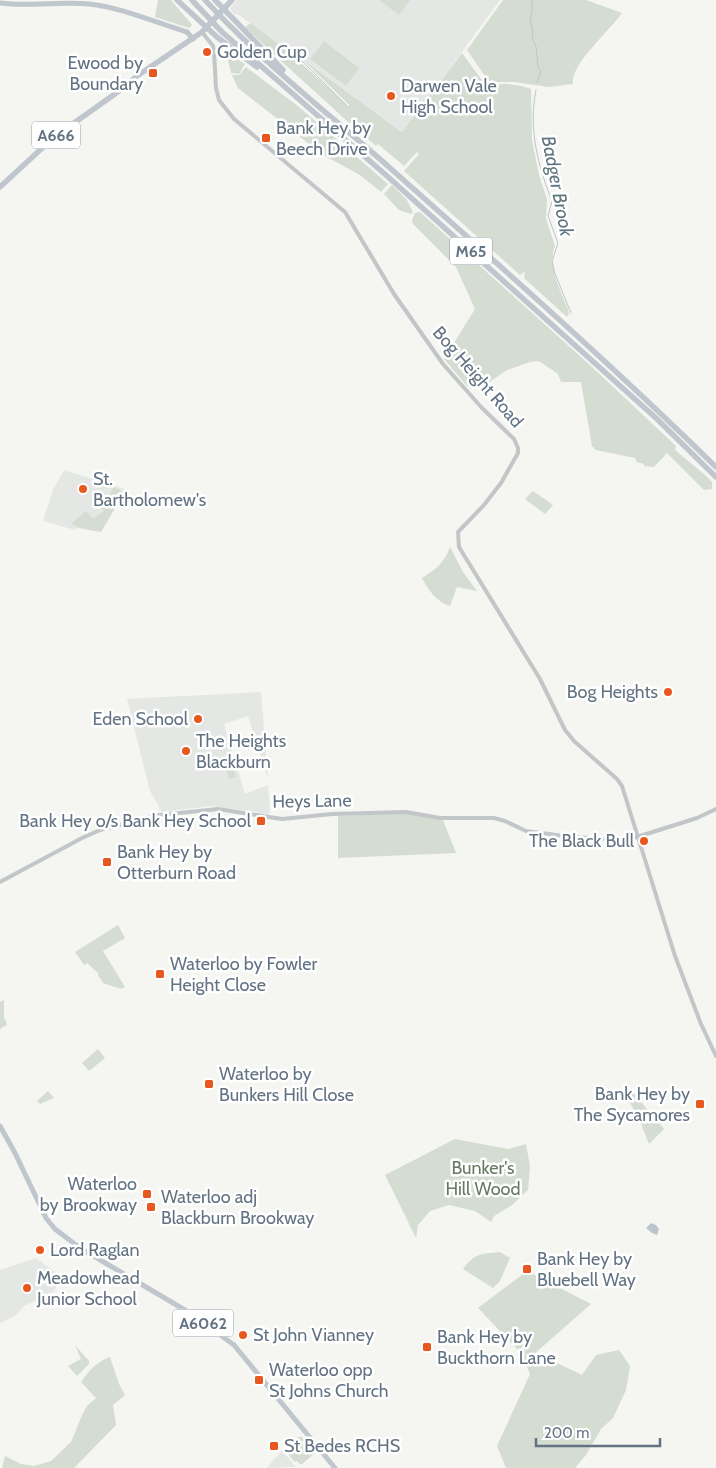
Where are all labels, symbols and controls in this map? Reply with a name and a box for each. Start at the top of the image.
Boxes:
place label: Golden Cup [217,41,307,63]
marker: Golden Cup [201,46,213,58]
place label: Ewood by Boundary [68,52,143,95]
marker: Ewood by Boundary [147,67,159,79]
place label: Darwen Vale High School [401,75,497,118]
marker: Darwen Vale High School [385,90,397,102]
place label: Bank Hey by Beech Drive [276,117,371,160]
road number: A666 [32,122,80,148]
marker: Bank Hey by Beech Drive [260,132,272,144]
water label: Badger Brook [537,134,579,239]
road number: M65 [450,238,492,264]
street label: Bog Height Road [428,322,528,432]
place label: St. Bartholomew's [93,468,206,511]
marker: St. Bartholomew's [77,483,89,495]
place label: Bog Heights [567,681,658,703]
marker: Bog Heights [662,686,674,698]
place label: Eden School [93,708,189,730]
marker: Eden School [192,713,204,725]
place label: The Heights Blackburn [196,730,286,773]
marker: The Heights Blackburn [180,745,192,757]
street label: Heys Lane [272,789,352,813]
place label: Bank Hey o/s Bank Hey School [19,810,252,832]
marker: Bank Hey o/s Bank Hey School [255,815,267,827]
place label: The Black Bull [529,830,635,852]
marker: The Black Bull [638,835,650,847]
place label: Bank Hey by Otterburn Road [117,841,236,884]
marker: Bank Hey by Otterburn Road [101,856,113,868]
place label: Waterloo by Fowler Height Close [170,953,317,996]
marker: Waterloo by Fowler Height Close [154,968,166,980]
place label: Waterloo by Bunkers Hill Close [219,1063,354,1106]
marker: Waterloo by Bunkers Hill Close [203,1078,215,1090]
place label: Bank Hey by The Sycamores [574,1083,690,1126]
marker: Bank Hey by The Sycamores [694,1098,706,1110]
park label: Bunker's Hill Wood [445,1157,521,1200]
place label: Waterloo by Brookway [40,1173,137,1216]
place label: Waterloo adj Blackburn Brookway [161,1186,314,1229]
marker: Waterloo by Brookway [141,1188,153,1200]
marker: Waterloo adj Blackburn Brookway [145,1201,157,1213]
place label: Lord Raglan [50,1239,140,1261]
marker: Lord Raglan [34,1244,46,1256]
place label: Bank Hey by Bluebell Way [537,1248,636,1291]
marker: Bank Hey by Bluebell Way [521,1263,533,1275]
place label: Meadowhead Junior School [36,1267,140,1310]
marker: Meadowhead Junior School [21,1282,33,1294]
road number: A6062 [173,1310,233,1336]
place label: St John Vianney [253,1324,374,1346]
place label: Bank Hey by Buckthorn Lane [437,1326,556,1369]
marker: St John Vianney [237,1329,249,1341]
marker: Bank Hey by Buckthorn Lane [421,1341,433,1353]
place label: Waterloo opp St Johns Church [269,1359,389,1402]
marker: Waterloo opp St Johns Church [253,1374,265,1386]
scale bar [536,1416,660,1448]
text: 200 m [544,1424,589,1442]
place label: St Bedes RCHS [284,1435,400,1457]
marker: St Bedes RCHS [268,1440,280,1452]

